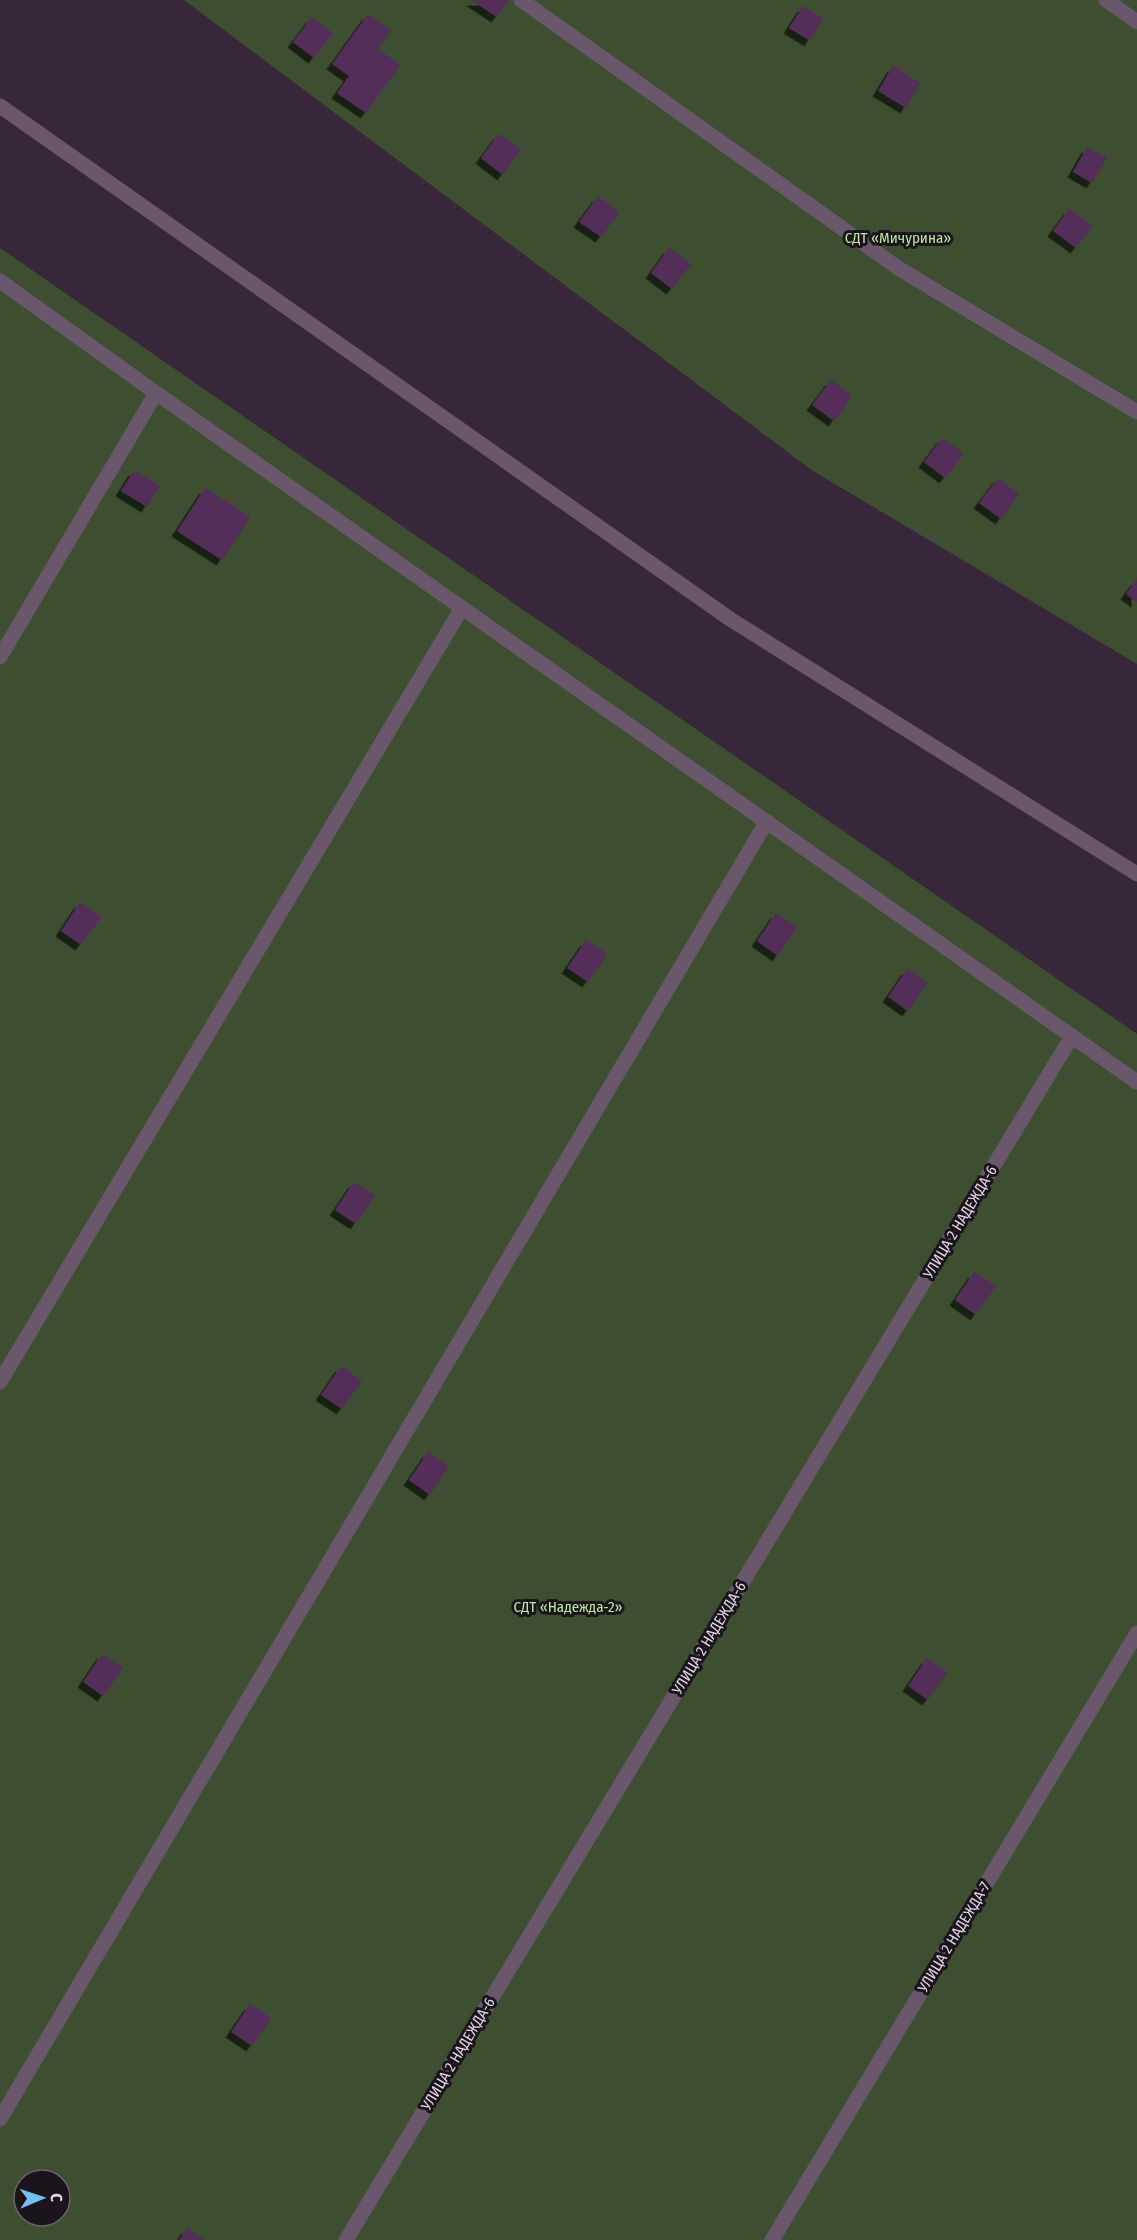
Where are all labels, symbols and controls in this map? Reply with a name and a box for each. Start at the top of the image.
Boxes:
park label: СДТ «Мичурина» [845,229,951,247]
street label: УЛИЦА 2 НАДЕЖДА-6 [919,1162,1001,1282]
street label: УЛИЦА 2 НАДЕЖДА-6 [668,1578,750,1698]
park label: СДТ «Надежда-2» [513,1598,623,1616]
street label: УЛИЦА 2 НАДЕЖДА-7 [913,1878,994,1996]
street label: УЛИЦА 2 НАДЕЖДА-6 [417,1994,499,2114]
north arrow [12,2168,72,2228]
text: С [47,2193,66,2203]

